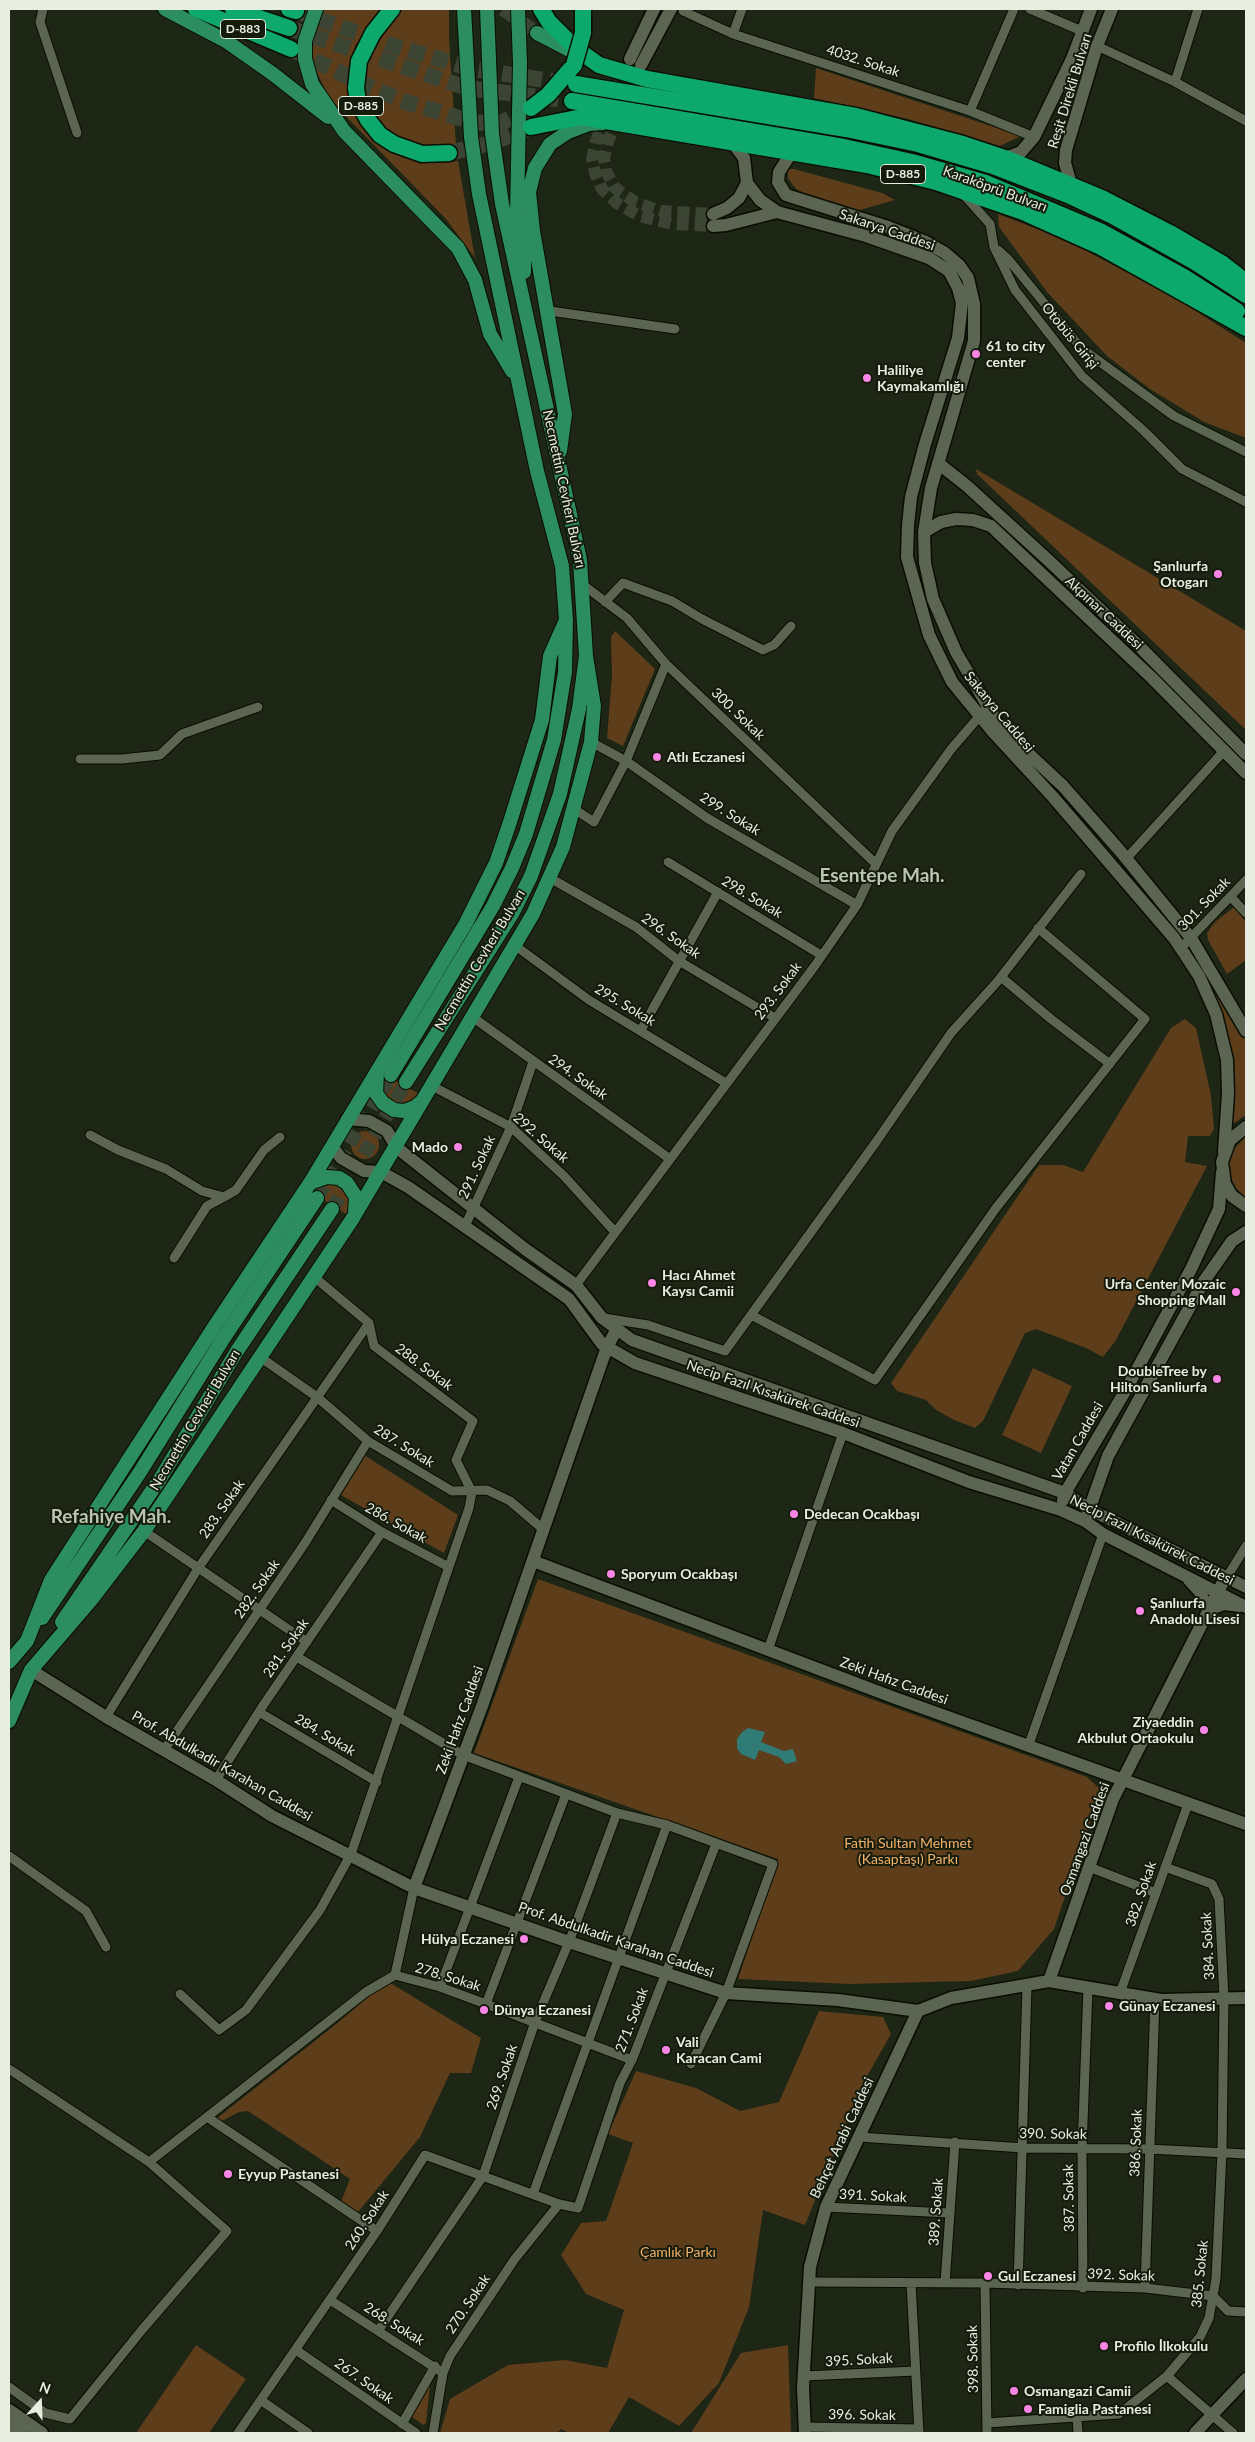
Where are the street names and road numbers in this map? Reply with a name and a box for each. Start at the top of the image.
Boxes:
road number: D-883 [220,20,266,38]
street label: Reşit Direkli Bulvarı [1044,31,1096,151]
street label: 4032. Sokak [824,41,902,81]
road number: D-885 [338,96,384,115]
street label: Karaköprü Bulvarı [941,162,1049,216]
road number: D-885 [880,164,926,183]
street label: Sakarya Caddesi [837,206,937,254]
street label: Otobüs Girişi [1038,299,1102,373]
street label: Necmettin Cevheri Bulvarı [539,408,589,570]
street label: Akpınar Caddesi [1062,573,1146,653]
street label: Sakarya Caddesi [960,668,1038,756]
street label: 300. Sokak [708,684,768,744]
street label: 299. Sokak [697,789,763,839]
street label: 298. Sokak [719,872,785,922]
street label: 301. Sokak [1174,874,1234,934]
street label: Necmettin Cevheri Bulvarı [431,887,529,1033]
street label: 296. Sokak [638,910,704,962]
street label: 293. Sokak [751,959,805,1023]
street label: 295. Sokak [592,980,658,1030]
street label: 294. Sokak [545,1051,611,1103]
street label: 292. Sokak [510,1109,572,1167]
street label: 291. Sokak [455,1133,499,1201]
street label: 288. Sokak [392,1340,456,1394]
street label: Necmettin Cevheri Bulvarı [146,1347,244,1493]
street label: Necip Fazıl Kısakürek Caddesi [684,1356,862,1432]
street label: Vatan Caddesi [1049,1399,1107,1483]
street label: 287. Sokak [371,1421,437,1471]
street label: 283. Sokak [196,1476,248,1542]
street label: Necip Fazıl Kısakürek Caddesi [1067,1491,1237,1589]
street label: 286. Sokak [362,1499,430,1547]
street label: 282. Sokak [231,1556,283,1622]
street label: 281. Sokak [260,1615,312,1681]
street label: Zeki Hafız Caddesi [838,1654,950,1708]
street label: Zeki Hafız Caddesi [433,1664,487,1776]
street label: Prof. Abdulkadir Karahan Caddesi [129,1707,315,1825]
street label: 284. Sokak [292,1710,358,1760]
street label: Osmangazi Caddesi [1057,1780,1113,1898]
street label: 382. Sokak [1122,1859,1160,1929]
street label: Prof. Abdulkadir Karahan Caddesi [516,1899,716,1981]
street label: 384. Sokak [1198,1912,1218,1980]
street label: 278. Sokak [413,1959,483,1995]
street label: 271. Sokak [612,1985,652,2055]
street label: 269. Sokak [483,2042,521,2112]
street label: Behçet Arabi Caddesi [807,2075,877,2201]
street label: 386. Sokak [1126,2109,1146,2177]
street label: 390. Sokak [1019,2125,1087,2143]
street label: 387. Sokak [1060,2164,1078,2232]
street label: 389. Sokak [925,2178,947,2246]
street label: 391. Sokak [839,2186,907,2206]
street label: 260. Sokak [341,2187,393,2253]
street label: 385. Sokak [1188,2239,1212,2309]
street label: 392. Sokak [1087,2265,1155,2285]
street label: 270. Sokak [442,2271,494,2337]
street label: 268. Sokak [361,2299,427,2349]
street label: 398. Sokak [964,2325,982,2393]
street label: 395. Sokak [825,2350,893,2370]
street label: 267. Sokak [331,2355,397,2407]
street label: 396. Sokak [828,2406,896,2424]

